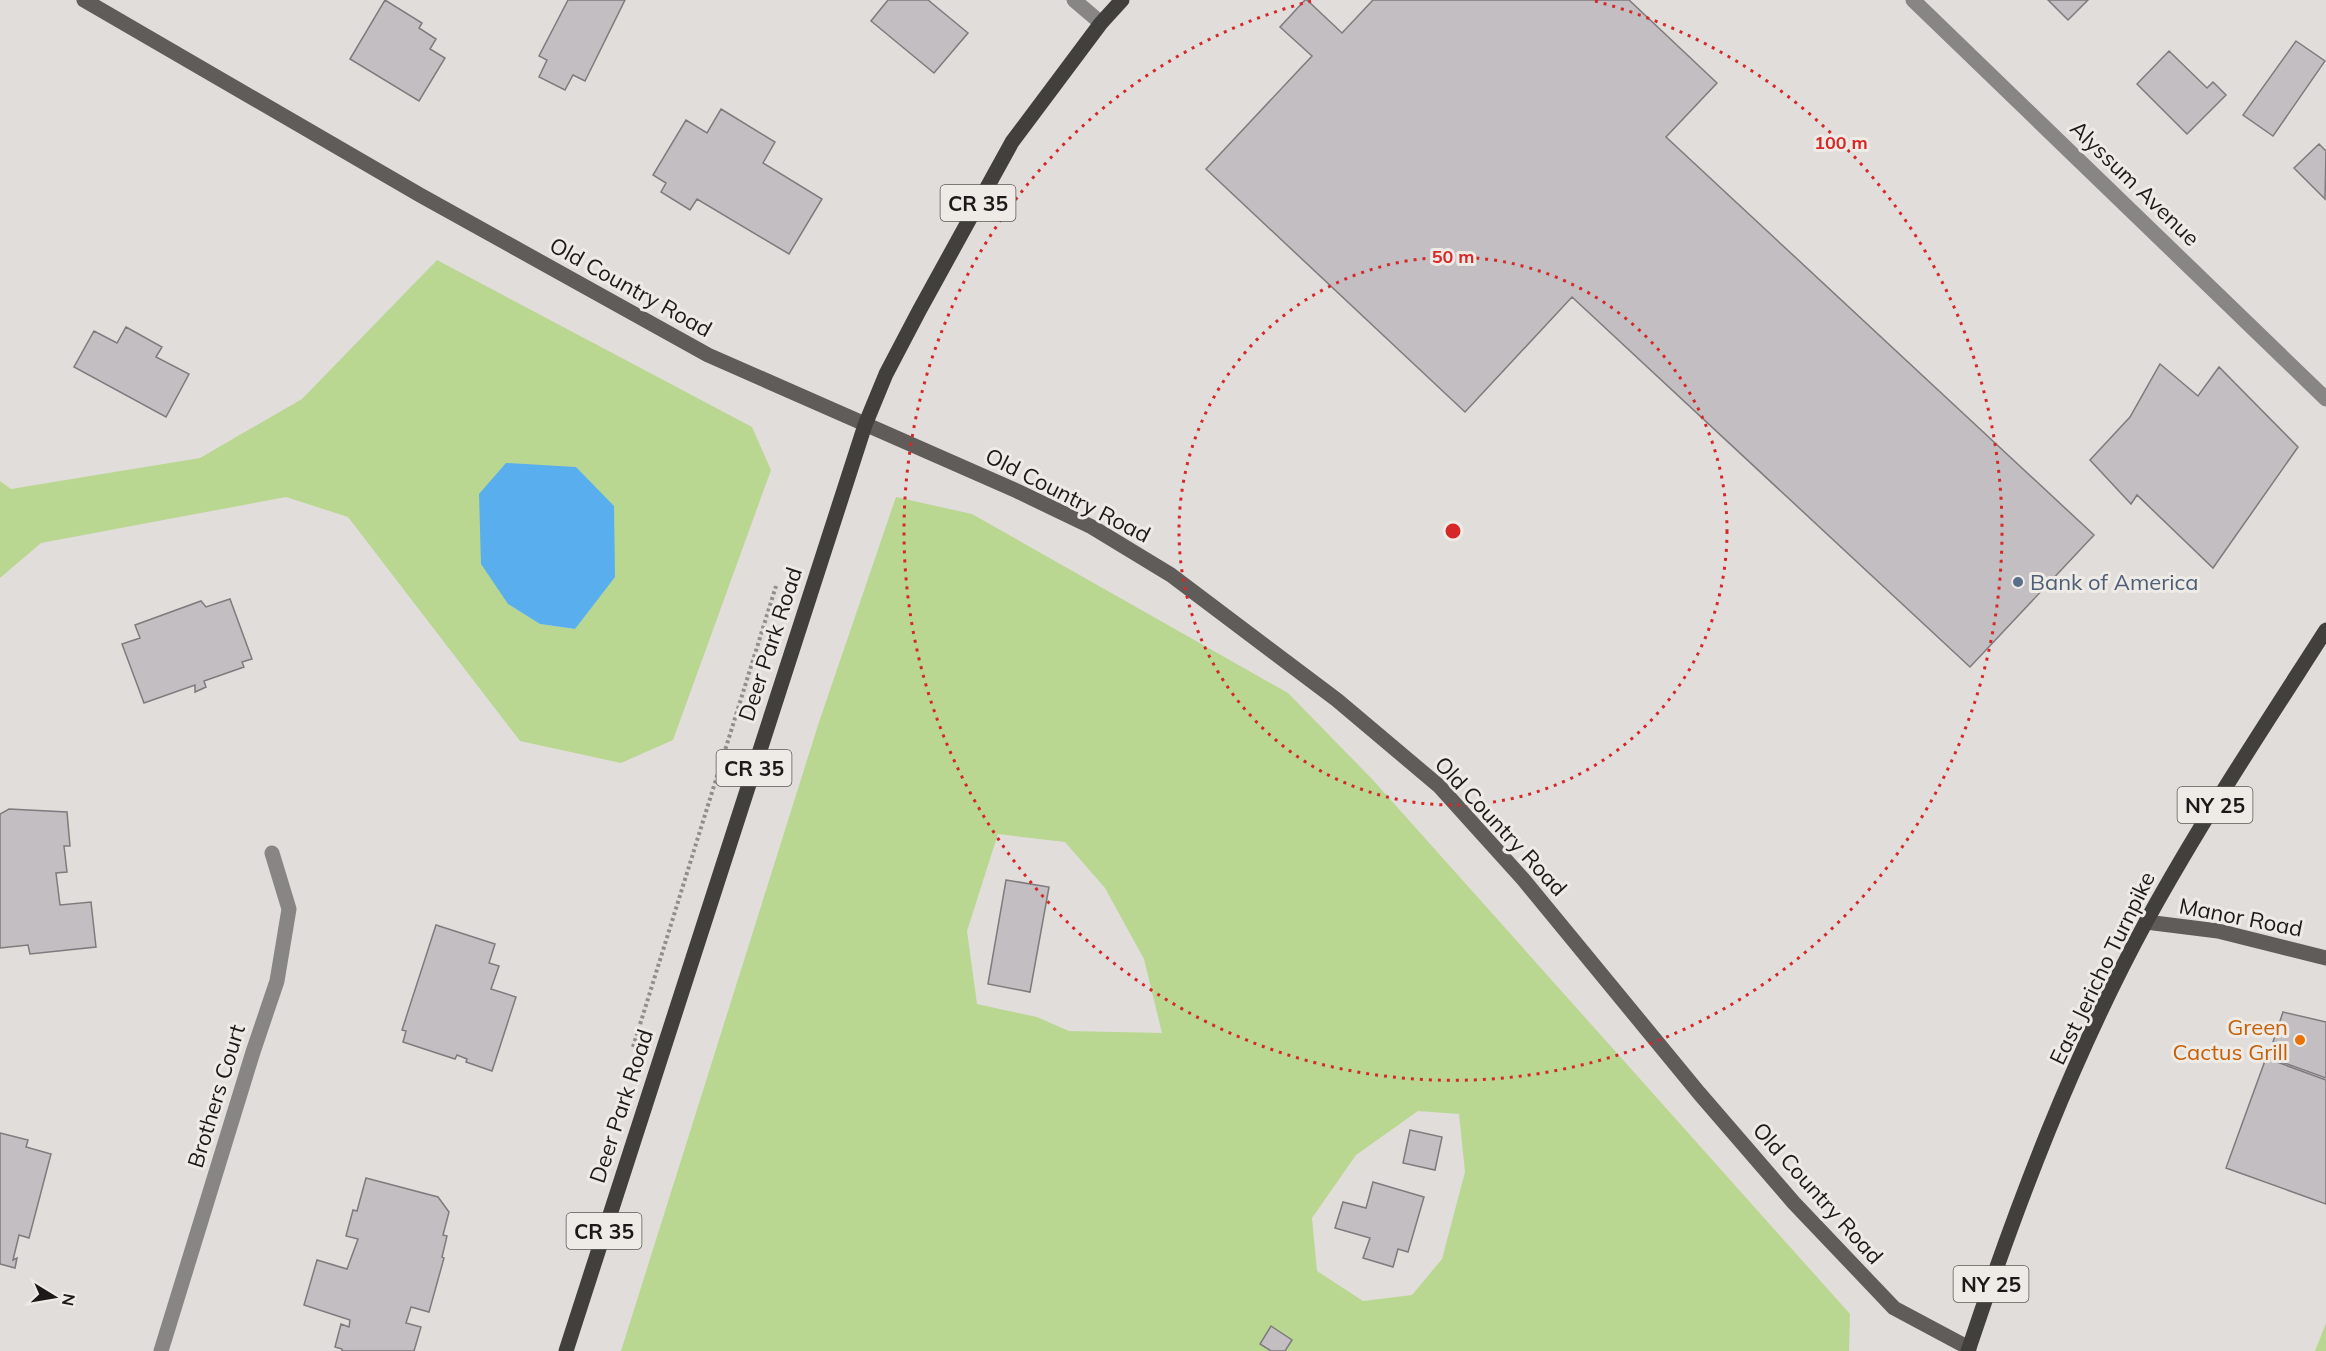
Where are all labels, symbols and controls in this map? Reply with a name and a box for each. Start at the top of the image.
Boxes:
street label: Alyssum Avenue [2064,114,2206,252]
text: 100 m [1814,131,1868,154]
road number: CR 35 [940,185,1016,221]
street label: Old Country Road [545,231,717,343]
text: 50 m [1432,245,1474,268]
street label: Old Country Road [981,441,1155,549]
centre of rings [1443,521,1463,541]
street label: Deer Park Road [732,564,808,724]
place label: Bank of America [2030,568,2198,596]
marker: Bank of America [2011,575,2025,589]
road number: CR 35 [716,750,792,786]
street label: Old Country Road [1429,750,1573,902]
road number: NY 25 [2178,787,2252,823]
street label: East Jericho Turnpike [2043,867,2161,1069]
street label: Manor Road [2177,891,2305,943]
place label: Green Cactus Grill [2172,1013,2288,1066]
street label: Brothers Court [181,1021,251,1171]
street label: Deer Park Road [583,1026,659,1186]
marker: Green Cactus Grill [2293,1033,2307,1047]
street label: Old Country Road [1747,1116,1889,1270]
road number: CR 35 [566,1213,642,1249]
road number: NY 25 [1954,1266,2028,1302]
north arrow [24,1267,84,1327]
text: N [58,1292,80,1308]

